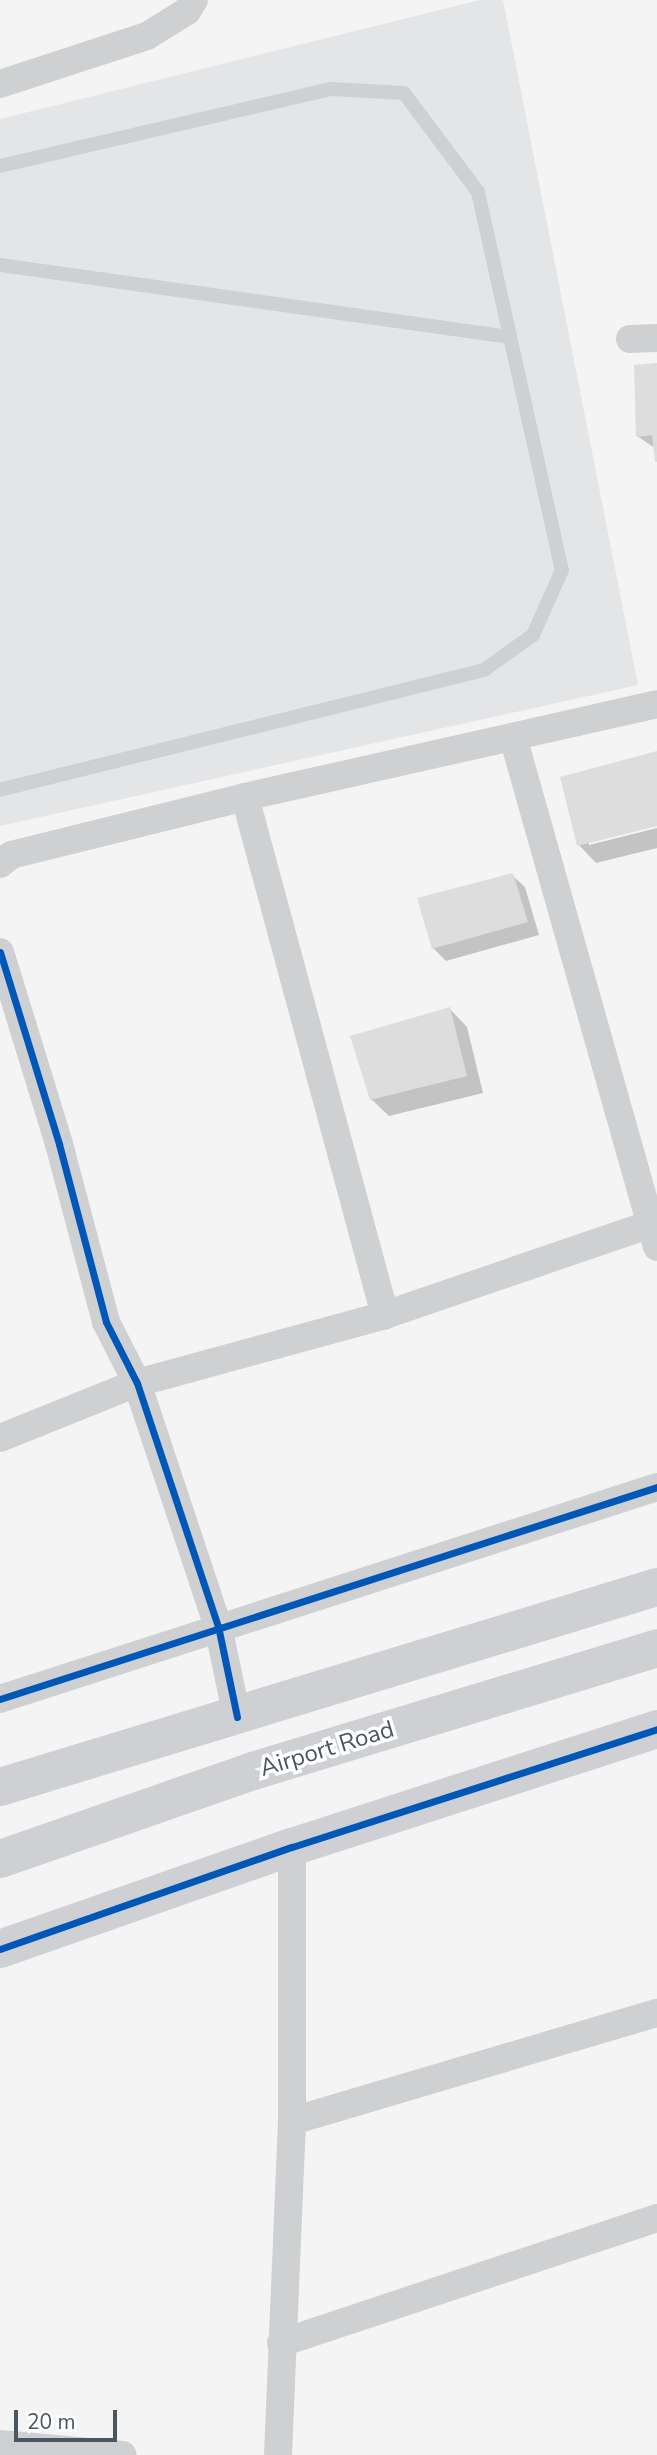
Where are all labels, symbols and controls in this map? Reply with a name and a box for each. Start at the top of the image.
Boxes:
street label: Airport Road [257,1715,397,1783]
scale bar [18,2396,121,2440]
text: 20 m [27,2408,76,2436]

